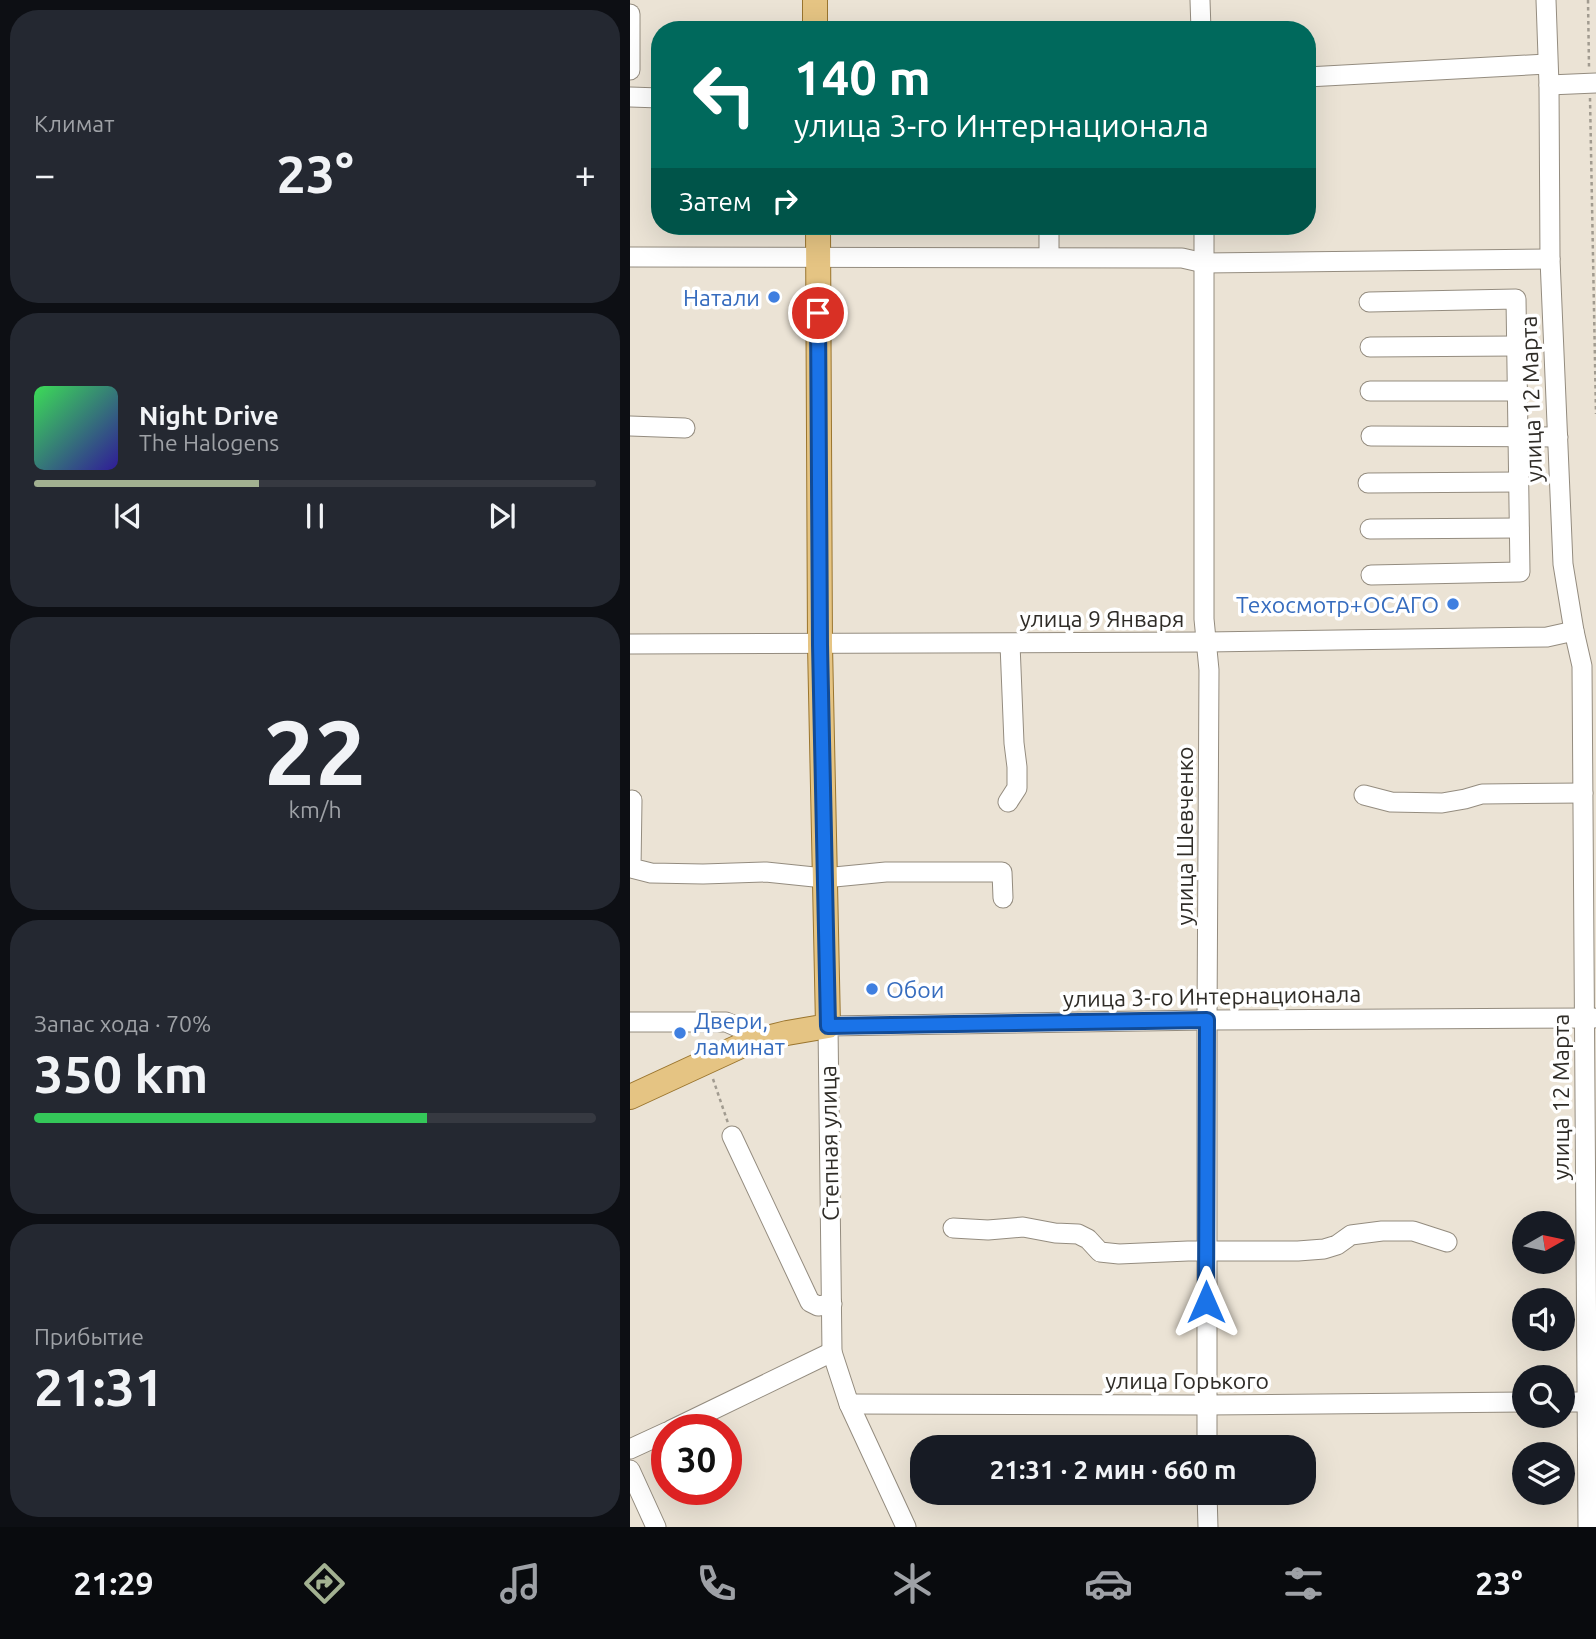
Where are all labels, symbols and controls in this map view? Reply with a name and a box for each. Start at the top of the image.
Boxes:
icon: left [679,49,770,140]
text: 140 m [794,49,931,104]
text: улица 3-го Интернационала [794,107,1209,143]
text: Климат [34,111,114,136]
text: 23° [276,145,354,203]
text: − [34,153,55,195]
text: + [575,153,596,195]
icon: right [766,182,804,220]
text: Затем [679,187,752,216]
pin [788,283,848,343]
place label: Натали [683,285,760,310]
marker: Натали [766,289,782,305]
icon: arrive [799,294,837,332]
street label: улица 12 Марта [1516,315,1546,483]
text: Night Drive [139,401,279,430]
text: The Halogens [139,430,279,455]
icon: previous [109,497,147,535]
icon: pause [296,497,334,535]
icon: next [483,497,521,535]
place label: Техосмотр+ОСАГО [1236,592,1439,617]
marker: Техосмотр+ОСАГО [1445,596,1461,612]
street label: улица 9 Января [1020,606,1184,631]
text: 22 [264,700,366,802]
street label: улица Шевченко [1172,747,1197,926]
text: km/h [288,797,342,822]
place label: Обои [886,977,944,1002]
marker: Обои [864,981,880,997]
street label: улица 3-го Интернационала [1063,981,1361,1011]
place label: Двери, ламинат [694,1008,785,1059]
text: Запас хода · 70% [34,1011,211,1036]
street label: улица 12 Марта [1548,1014,1573,1180]
marker: Двери, ламинат [672,1025,688,1041]
text: 350 km [34,1045,208,1103]
street label: Степная улица [815,1065,843,1221]
north arrow [1512,1211,1575,1274]
map controls [1512,1211,1575,1505]
position arrow [1169,1265,1243,1339]
button: sound [1512,1288,1575,1351]
text: Прибытие [34,1324,144,1349]
text: 21:31 [34,1358,164,1416]
button: search [1512,1365,1575,1428]
street label: улица Горького [1105,1368,1269,1393]
speed limit sign: 30 [651,1414,742,1505]
button: layers [1512,1442,1575,1505]
text: 21:31 · 2 мин · 660 m [990,1455,1236,1484]
icon: directions [300,1559,349,1608]
icon: music [496,1559,545,1608]
icon: phone [692,1559,741,1608]
icon: climate [888,1559,937,1608]
icon: car [1084,1559,1133,1608]
icon: filters [1279,1559,1328,1608]
text: 21:29 [73,1565,153,1601]
text: 23° [1475,1565,1523,1601]

